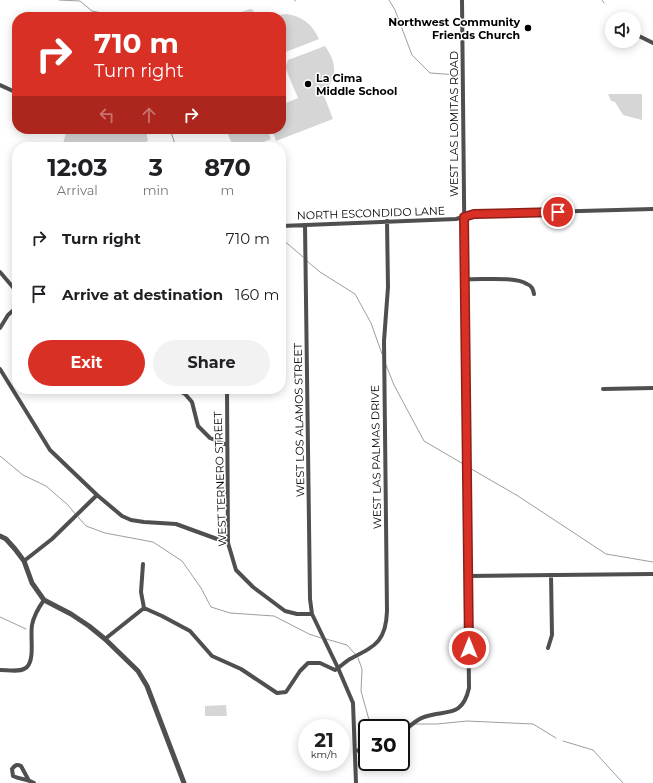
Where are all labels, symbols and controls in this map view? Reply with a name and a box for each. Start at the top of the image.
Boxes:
map controls [605,12,641,48]
button: sound [605,12,641,48]
place label: Northwest Community Friends Church [388,15,520,42]
marker: Northwest Community Friends Church [523,23,533,33]
text: 710 m [94,26,179,60]
icon: right [28,28,80,80]
street label: WEST LAS LOMITAS ROAD [447,51,461,197]
text: Turn right [94,60,184,82]
place label: La Cima Middle School [316,71,397,98]
marker: La Cima Middle School [303,79,313,89]
icon: left [96,104,118,126]
icon: ahead [138,104,160,126]
icon: right [180,104,202,126]
text: 12:03 [47,153,107,182]
text: 3 [149,153,163,182]
text: 870 [204,153,251,182]
text: Arrival [57,182,98,198]
text: min [143,182,169,198]
text: m [221,182,234,198]
pin [541,195,575,229]
icon: arrive [547,201,569,223]
street label: NORTH ESCONDIDO LANE [297,203,445,223]
icon: right [28,227,50,249]
text: Turn right [62,229,141,248]
text: 710 m [226,229,270,248]
icon: arrive [28,283,50,305]
text: Arrive at destination [62,285,223,304]
text: 160 m [235,285,279,304]
button: Exit [28,340,145,386]
button: Share [153,340,270,386]
street label: WEST LOS ALAMOS STREET [291,342,307,497]
street label: WEST LAS PALMAS DRIVE [368,385,384,529]
street label: WEST TERNERO STREET [211,411,229,547]
position arrow [448,627,490,669]
speed limit sign: 30 [358,719,410,771]
text: 21 [314,728,334,752]
text: km/h [311,748,337,761]

